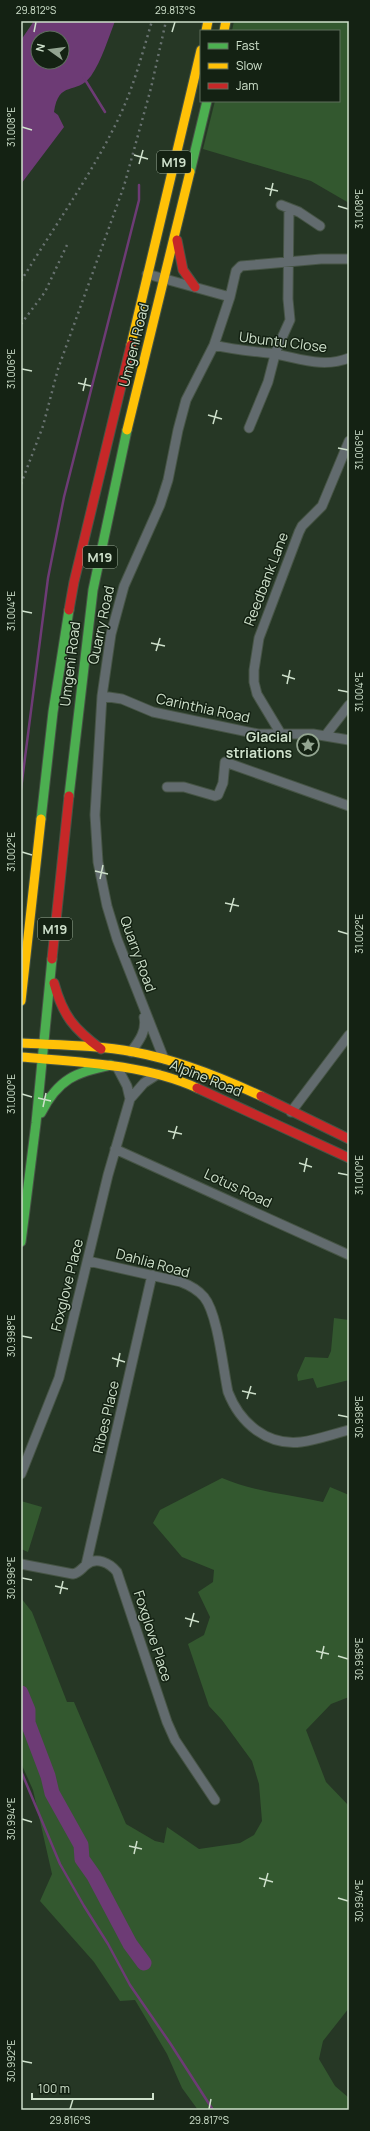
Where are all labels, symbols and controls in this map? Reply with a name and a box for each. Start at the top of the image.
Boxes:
text: 29.812°S [16,3,56,17]
text: 29.813°S [155,3,195,17]
north arrow [30,30,70,70]
legend [200,30,340,102]
text: Fast [236,37,260,54]
text: N [32,42,48,53]
text: Slow [236,57,262,74]
text: Jam [236,77,258,94]
text: 31.008°E [4,107,18,147]
road number: M19 [157,151,191,173]
text: 31.008°E [352,189,366,229]
street label: Umgeni Road [114,301,153,389]
street label: Ubuntu Close [238,327,328,356]
text: 31.006°E [4,349,18,389]
text: 31.006°E [352,430,366,470]
street label: Reedbank Lane [239,529,292,628]
road number: M19 [83,546,117,568]
street label: Quarry Road [83,584,118,666]
text: 31.004°E [4,591,18,631]
street label: Umgeni Road [55,620,84,708]
text: 31.004°E [352,672,366,712]
street label: Carinthia Road [154,688,252,727]
place label: Glacial striations [226,727,292,762]
place icon: Glacial striations [295,732,321,758]
text: 31.002°E [4,832,18,872]
street label: Quarry Road [116,913,161,994]
text: 31.002°E [352,914,366,954]
road number: M19 [38,918,72,940]
street label: Alpine Road [167,1054,245,1101]
text: 31.000°E [4,1074,18,1114]
text: 31.000°E [352,1155,366,1195]
street label: Lotus Road [201,1164,275,1212]
street label: Foxglove Place [46,1237,87,1333]
street label: Dahlia Road [114,1244,192,1282]
text: 30.998°E [4,1314,18,1357]
street label: Ribes Place [88,1379,123,1455]
text: 30.998°E [352,1395,366,1438]
text: 30.996°E [4,1556,18,1599]
street label: Foxglove Place [130,1588,177,1684]
text: 30.996°E [352,1637,366,1680]
text: 30.994°E [4,1797,18,1840]
text: 30.994°E [352,1879,366,1922]
text: 30.992°E [4,2039,18,2082]
scale bar [32,2075,153,2101]
text: 100 m [38,2080,70,2097]
text: 29.816°S [50,2113,90,2127]
text: 29.817°S [189,2113,229,2127]

